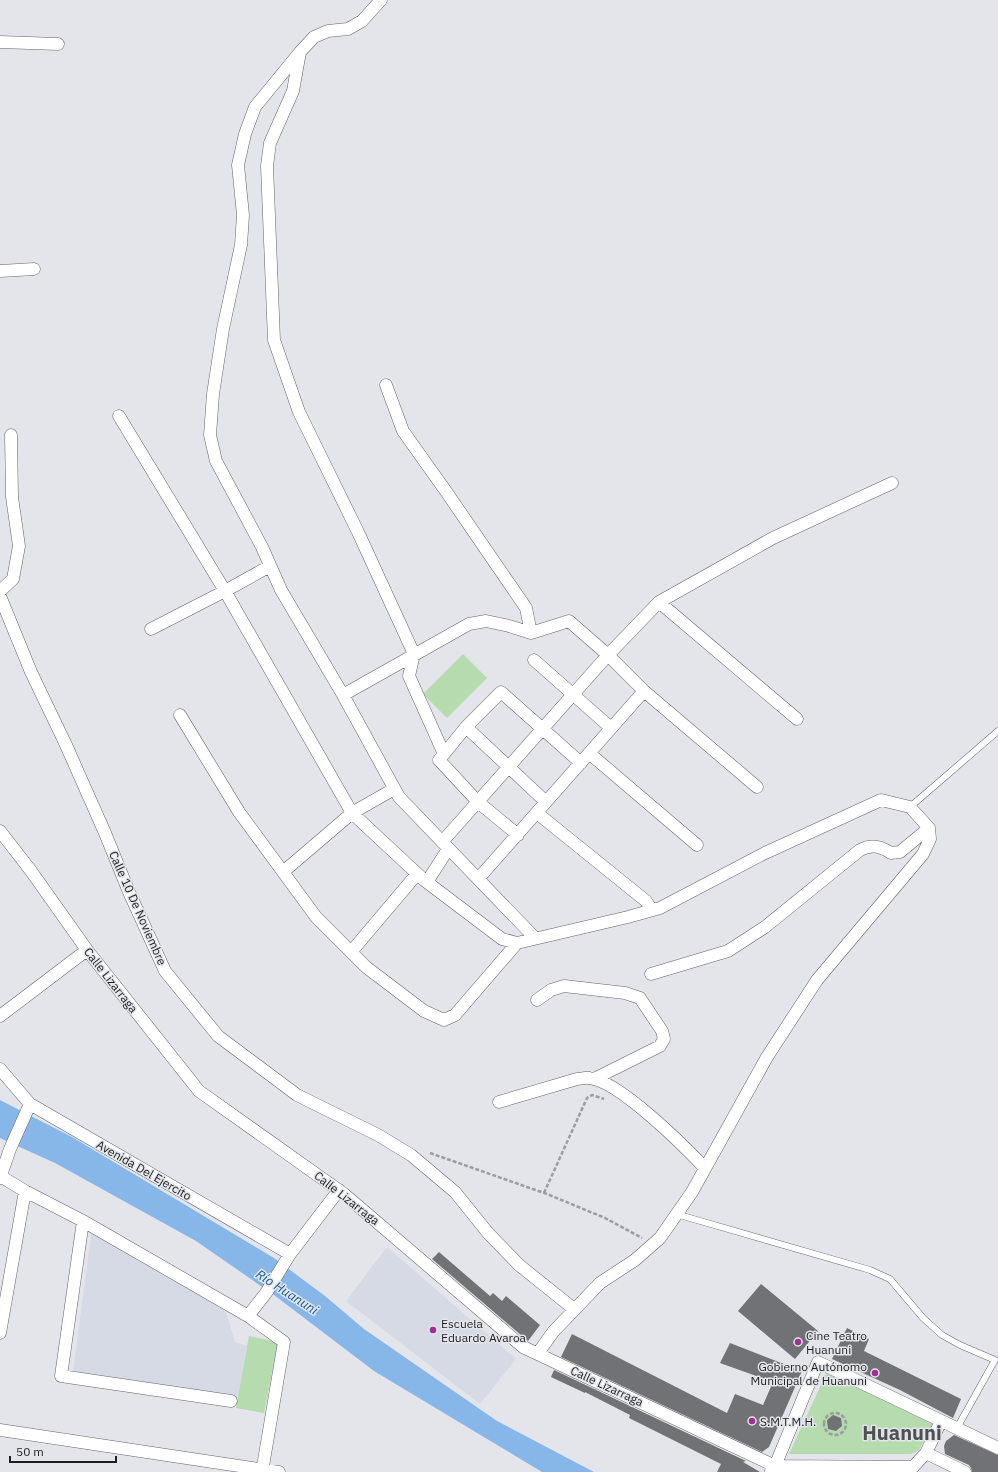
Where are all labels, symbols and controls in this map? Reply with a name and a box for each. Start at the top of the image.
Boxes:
street label: Calle 10 De Noviembre [106,849,170,968]
street label: Calle Lizarraga [81,944,141,1016]
street label: Avenida Del Ejercito [94,1137,195,1203]
street label: Calle Lizarraga [311,1168,383,1228]
water label: Río Huanuni [253,1266,322,1319]
place label: Escuela Eduardo Avaroa [441,1316,527,1345]
marker: Escuela Eduardo Avaroa [428,1325,438,1335]
place label: Cine Teatro Huanuni [806,1328,867,1357]
marker: Cine Teatro Huanuni [793,1337,803,1347]
place label: Gobierno Autónomo Municipal de Huanuni [751,1359,867,1388]
street label: Calle Lizarraga [568,1363,646,1410]
marker: Gobierno Autónomo Municipal de Huanuni [870,1368,880,1378]
place label: S.M.T.M.H. [760,1414,816,1429]
marker: S.M.T.M.H. [747,1416,757,1426]
district label: Huanuni [862,1419,942,1446]
scale bar [10,1438,116,1464]
text: 50 m [16,1444,44,1459]

